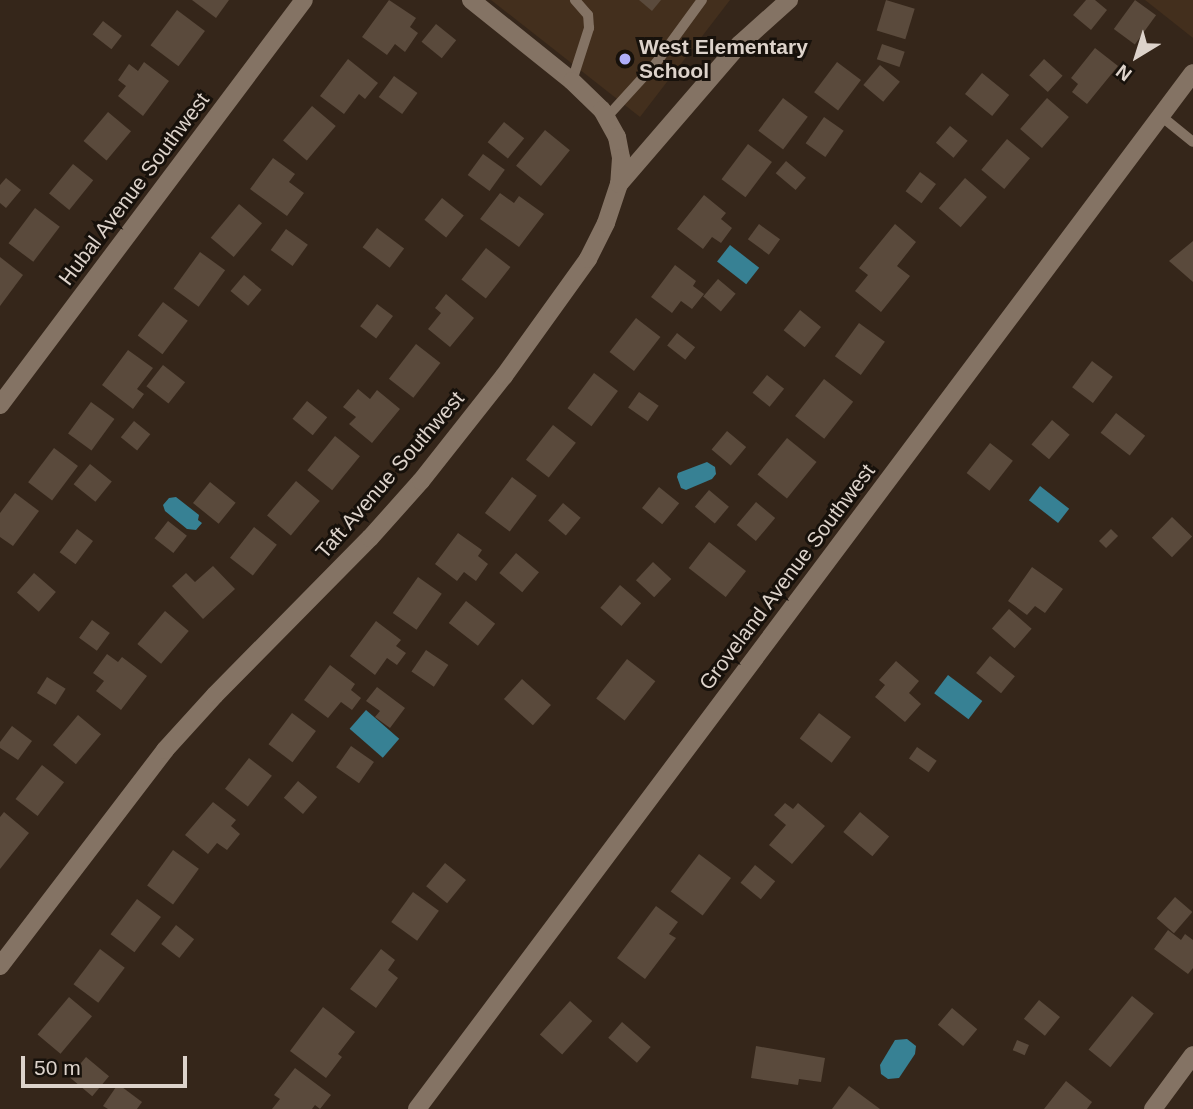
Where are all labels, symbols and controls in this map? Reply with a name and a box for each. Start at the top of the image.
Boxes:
north arrow [1102,21,1172,91]
place label: West Elementary School [639,34,808,84]
marker: West Elementary School [617,51,633,67]
text: N [1112,60,1136,85]
street label: Hubal Avenue Southwest [53,87,215,291]
street label: Taft Avenue Southwest [310,386,470,564]
street label: Groveland Avenue Southwest [693,459,881,695]
scale bar [24,1042,191,1086]
text: 50 m [34,1056,81,1079]

